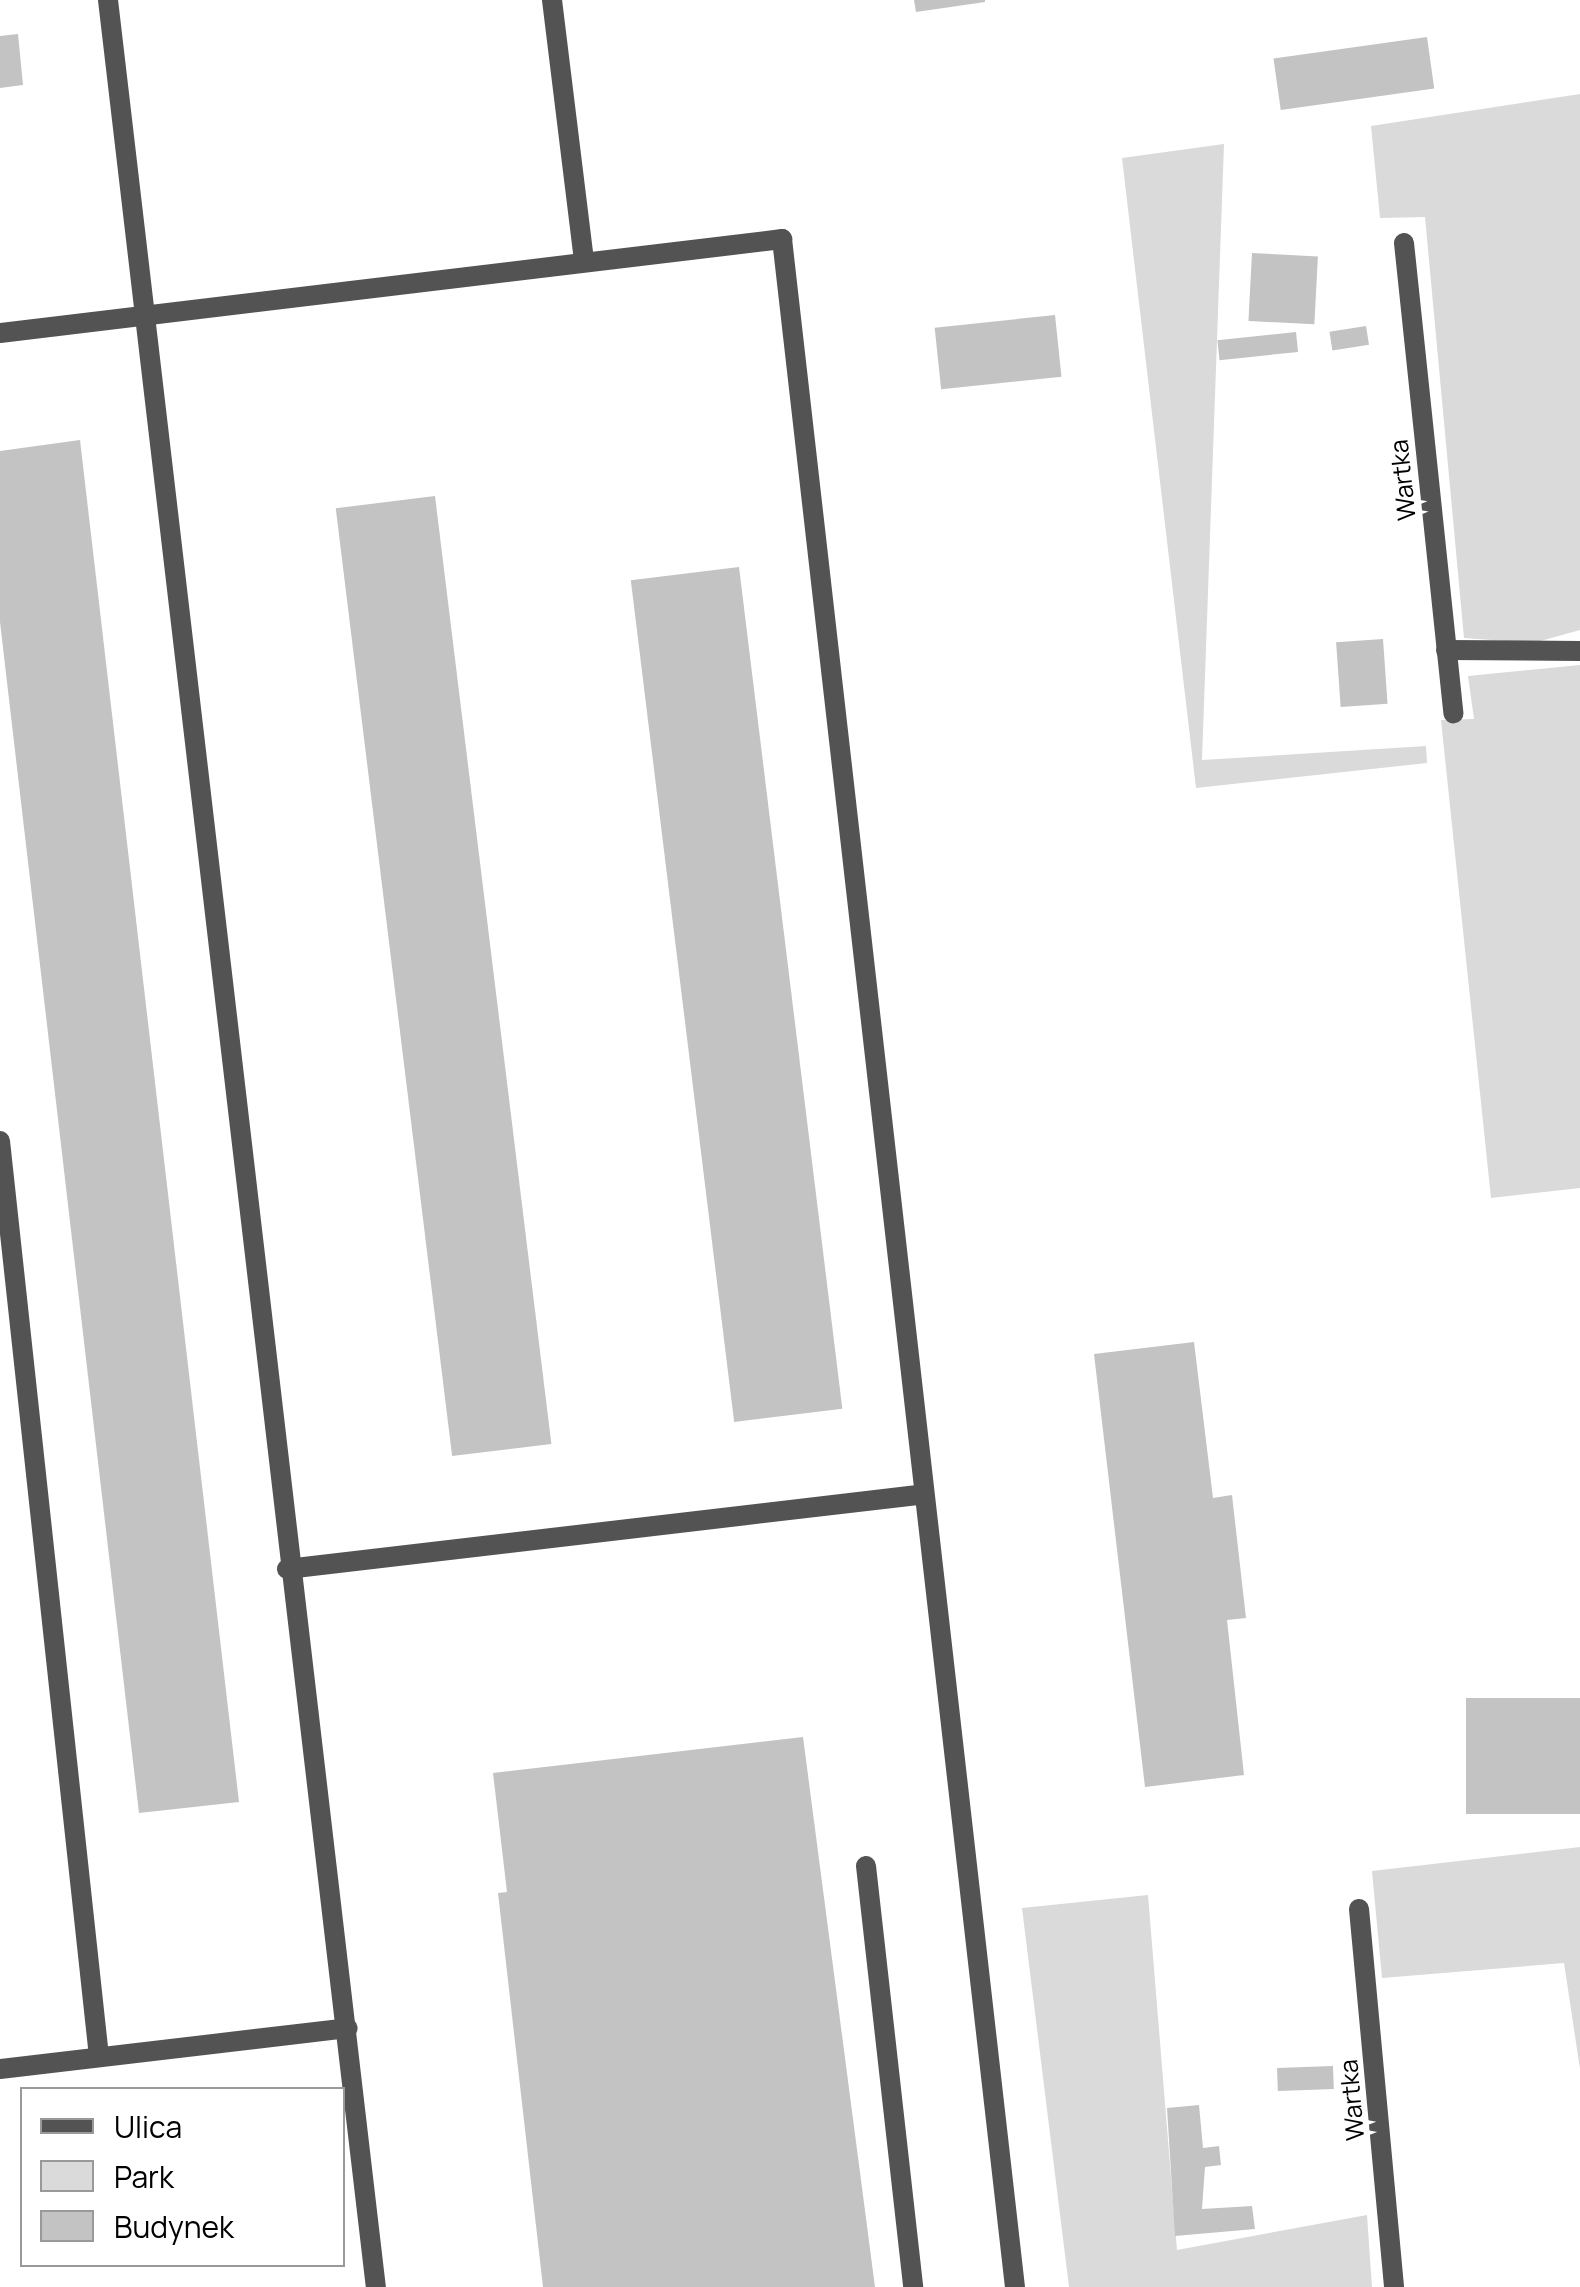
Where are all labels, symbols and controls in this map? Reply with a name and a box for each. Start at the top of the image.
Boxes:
street label: Wartka [1384,438,1422,522]
street label: Wartka [1334,2058,1370,2142]
legend [20,2087,345,2267]
text: Ulica [114,2106,182,2147]
text: Park [114,2156,174,2197]
text: Budynek [114,2206,234,2247]

